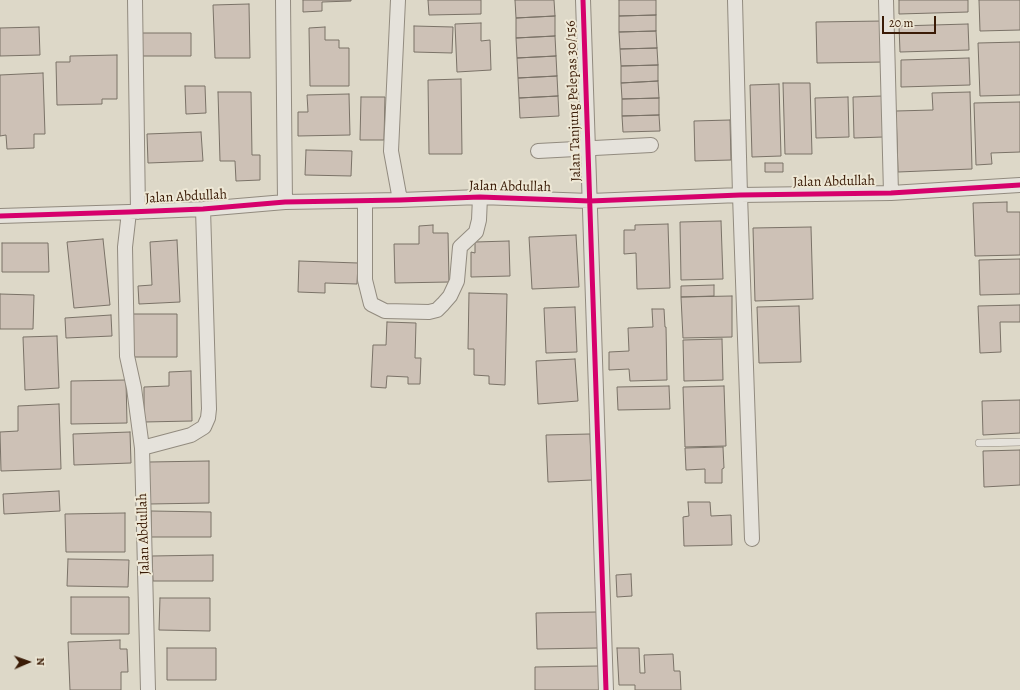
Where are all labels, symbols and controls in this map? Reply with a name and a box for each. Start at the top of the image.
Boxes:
scale bar [884,8,938,34]
text: 20 m [889,15,913,31]
street label: Jalan Tanjung Pelepas 30/156 [563,20,585,182]
street label: Jalan Abdullah [793,173,875,191]
street label: Jalan Abdullah [469,178,551,196]
street label: Jalan Abdullah [145,186,227,208]
street label: Jalan Abdullah [134,493,154,575]
north arrow [8,642,48,682]
text: N [33,657,48,666]

